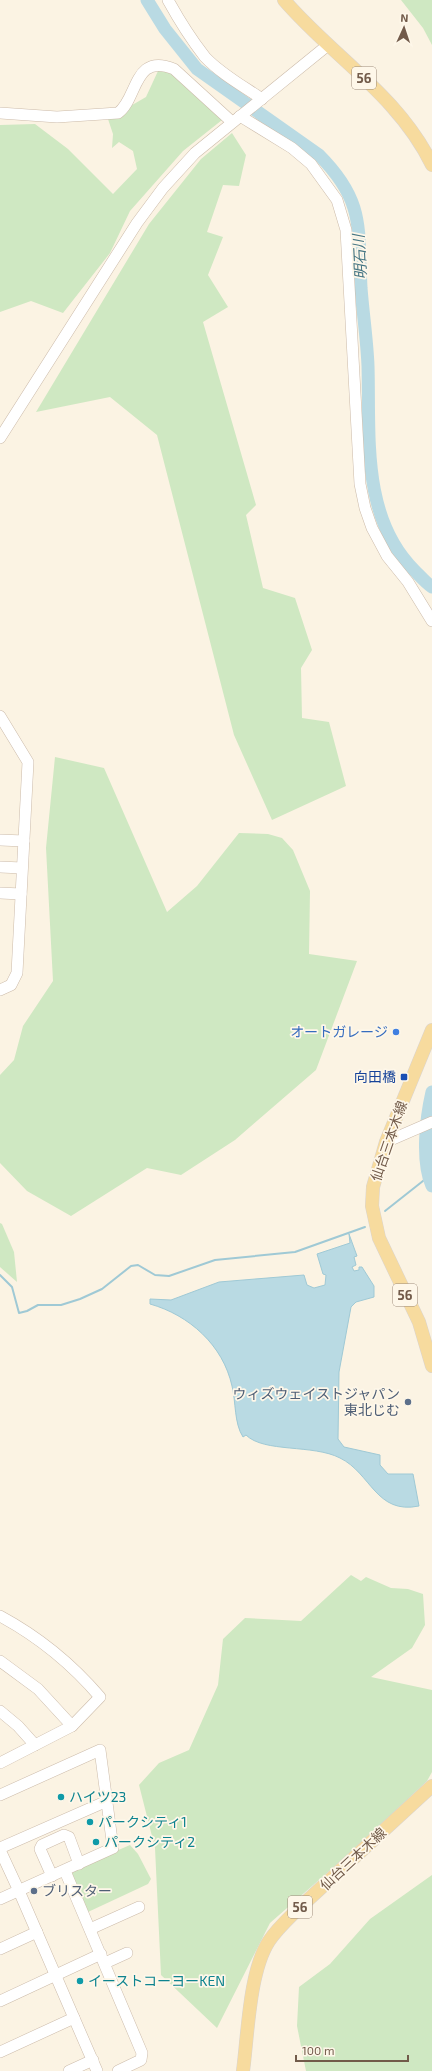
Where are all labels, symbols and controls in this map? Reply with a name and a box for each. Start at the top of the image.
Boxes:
north arrow [384,8,424,48]
text: N [400,11,409,24]
road number: 56 [352,67,376,89]
water label: 明石川 [349,232,369,280]
place label: オートガレージ [290,1023,388,1040]
marker: オートガレージ [391,1027,401,1037]
place label: 向田橋 [354,1068,396,1085]
marker: 向田橋 [399,1072,409,1082]
street label: 仙台三本木線 [367,1098,410,1183]
road number: 56 [393,1284,417,1306]
place label: ウィズウェイストジャパン 東北じむ [232,1385,400,1418]
marker: ウィズウェイストジャパン 東北じむ [403,1397,413,1407]
place label: ハイツ23 [69,1788,126,1805]
marker: ハイツ23 [56,1792,66,1802]
place label: パークシティ1 [98,1813,187,1830]
marker: パークシティ1 [85,1817,95,1827]
street label: 仙台三本木線 [316,1824,389,1893]
place label: パークシティ2 [104,1833,195,1850]
marker: パークシティ2 [91,1837,101,1847]
place label: ブリスター [42,1882,112,1899]
marker: ブリスター [29,1886,39,1896]
road number: 56 [288,1896,312,1918]
place label: イーストコーヨーKEN [88,1972,225,1989]
marker: イーストコーヨーKEN [75,1976,85,1986]
scale bar [296,2037,408,2063]
text: 100 m [302,2043,334,2057]

